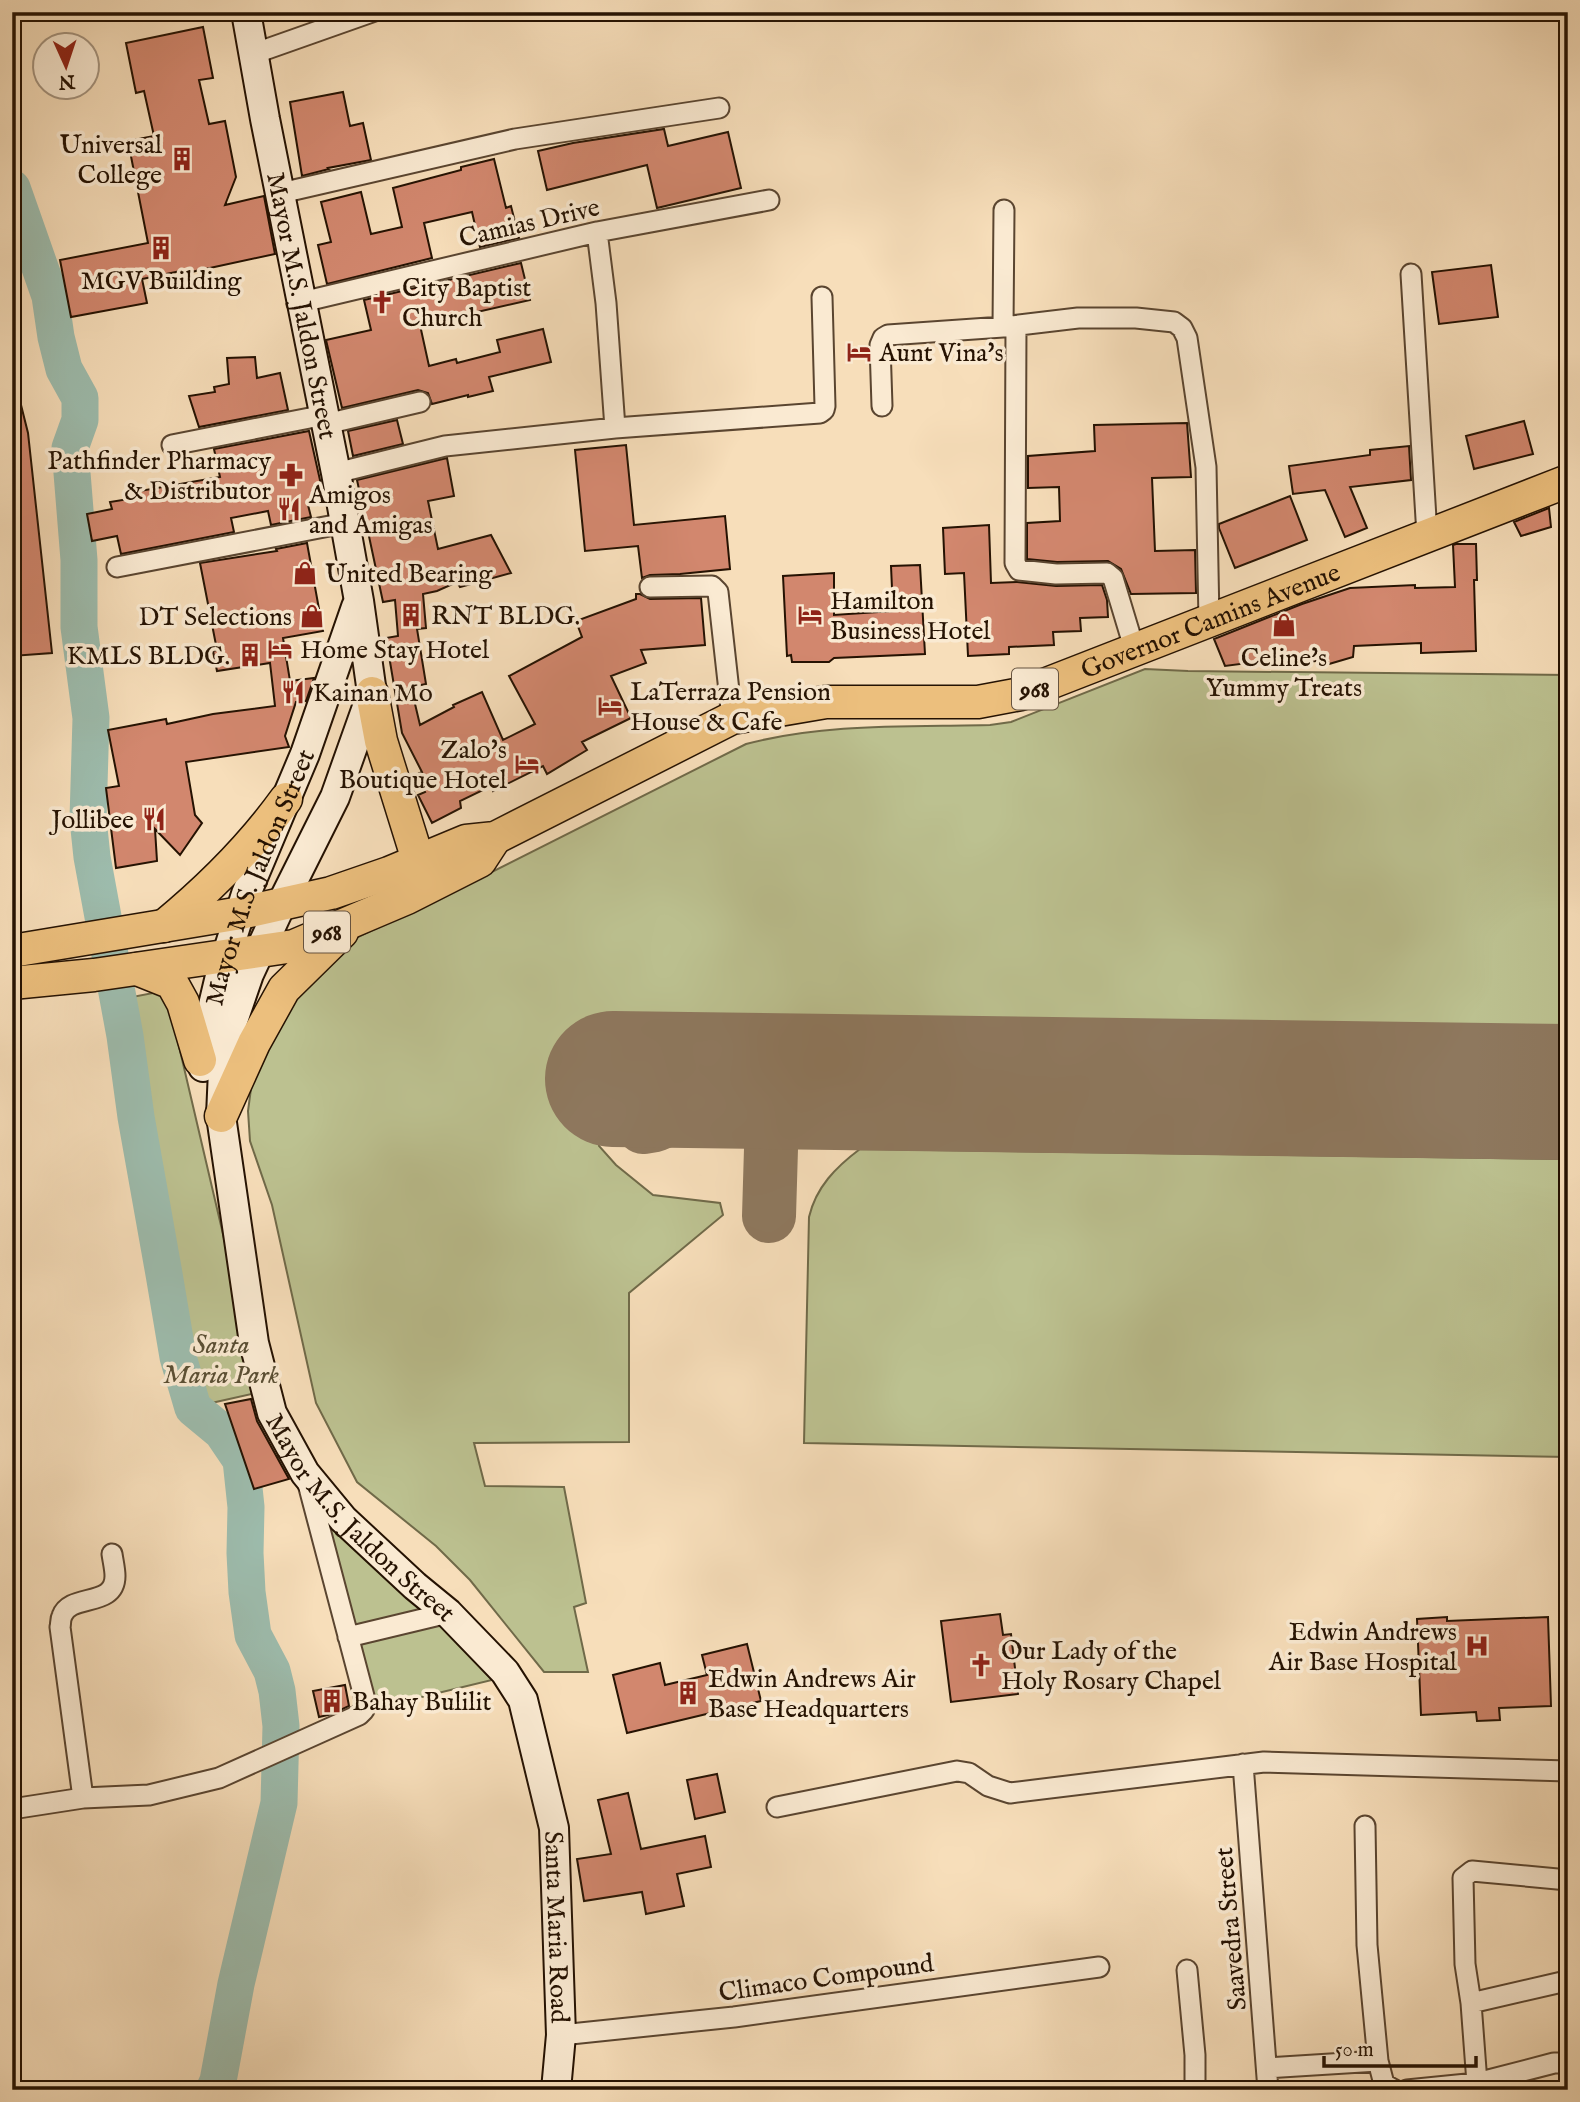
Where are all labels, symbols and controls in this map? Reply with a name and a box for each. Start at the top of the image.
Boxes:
north arrow [32,32,102,102]
text: N [57,69,77,93]
place label: Universal College [60,129,163,192]
building icon: Universal College [168,145,196,173]
street label: Mayor M.S. Jaldon Street [258,169,344,442]
street label: Camias Drive [456,191,603,256]
building icon: MGV Building [147,234,175,262]
place label: MGV Building [81,265,242,298]
place label: City Baptist Church [402,272,531,335]
church icon: City Baptist Church [368,288,396,316]
place label: Aunt Vina's [878,337,1004,370]
hotel icon: Aunt Vina's [845,338,873,366]
place label: Pathfinder Pharmacy & Distributor [47,445,271,508]
pharmacy icon: Pathfinder Pharmacy & Distributor [277,461,305,489]
place label: Amigos and Amigas [308,479,433,542]
restaurant icon: Amigos and Amigas [275,495,303,523]
street label: Governor Camins Avenue [1076,556,1345,687]
place label: United Bearing [325,558,493,591]
shop icon: United Bearing [291,559,319,587]
place label: Hamilton Business Hotel [830,585,991,648]
place label: RNT BLDG. [431,600,580,633]
place label: DT Selections [139,601,292,634]
building icon: RNT BLDG. [397,601,425,629]
hotel icon: Hamilton Business Hotel [796,601,824,629]
shop icon: DT Selections [298,602,326,630]
shop icon: Celine's Yummy Treats [1270,611,1298,639]
place label: Home Stay Hotel [300,634,490,667]
hotel icon: Home Stay Hotel [266,635,294,663]
place label: KMLS BLDG. [67,640,230,673]
building icon: KMLS BLDG. [236,641,264,669]
place label: Celine's Yummy Treats [1206,642,1362,705]
road number: 968 [1012,668,1058,710]
place label: LaTerraza Pension House & Cafe [630,676,831,739]
place label: Kainan Mo [313,677,433,710]
restaurant icon: Kainan Mo [279,678,307,706]
hotel icon: LaTerraza Pension House & Cafe [596,692,624,720]
place label: Zalo's Boutique Hotel [339,734,508,797]
street label: Mayor M.S. Jaldon Street [198,744,323,1009]
hotel icon: Zalo's Boutique Hotel [513,750,541,778]
place label: Jollibee [48,804,134,837]
restaurant icon: Jollibee [140,805,168,833]
road number: 968 [304,912,350,952]
park label: Santa Maria Park [163,1329,280,1392]
street label: Mayor M.S. Jaldon Street [257,1408,462,1629]
place label: Edwin Andrews Air Base Hospital [1268,1616,1458,1679]
hospital icon: Edwin Andrews Air Base Hospital [1463,1632,1491,1660]
place label: Our Lady of the Holy Rosary Chapel [1001,1635,1222,1698]
church icon: Our Lady of the Holy Rosary Chapel [967,1651,995,1679]
place label: Edwin Andrews Air Base Headquarters [708,1663,916,1726]
building icon: Edwin Andrews Air Base Headquarters [674,1679,702,1707]
place label: Bahay Bulilit [352,1686,491,1719]
building icon: Bahay Bulilit [318,1687,346,1715]
street label: Santa Maria Road [536,1830,576,2024]
street label: Saavedra Street [1208,1846,1255,2012]
street label: Climaco Compound [717,1947,936,2010]
scale bar [1324,2025,1477,2069]
text: 50 m [1335,2037,1374,2064]

